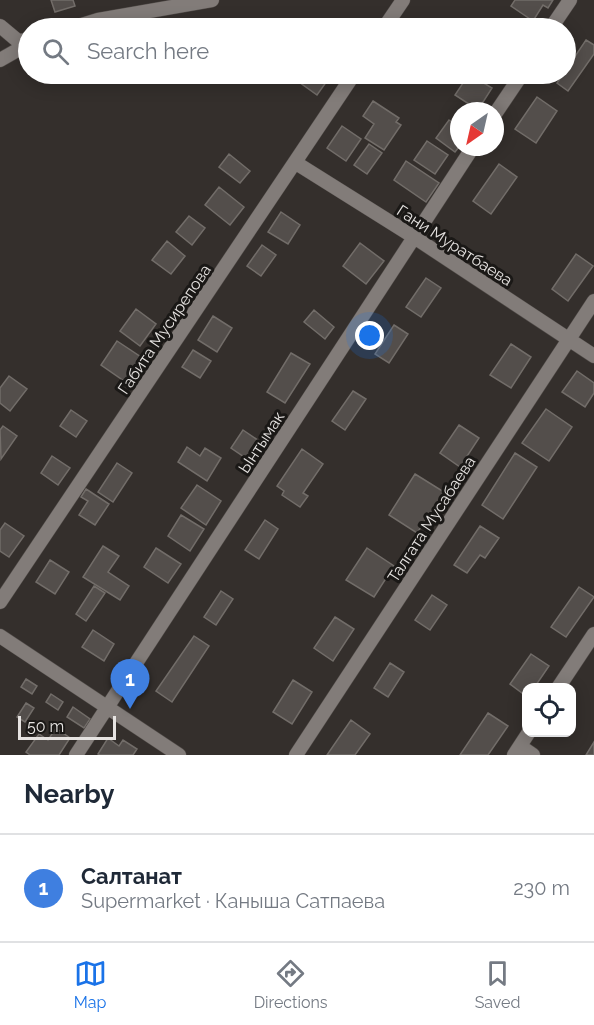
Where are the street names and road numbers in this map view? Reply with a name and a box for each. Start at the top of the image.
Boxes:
street label: Гани Муратбаева [393,201,516,290]
street label: Габита Мусирепова [114,261,215,398]
street label: Ынтымак [234,408,288,477]
street label: Талгата Мусабаева [384,453,479,586]

